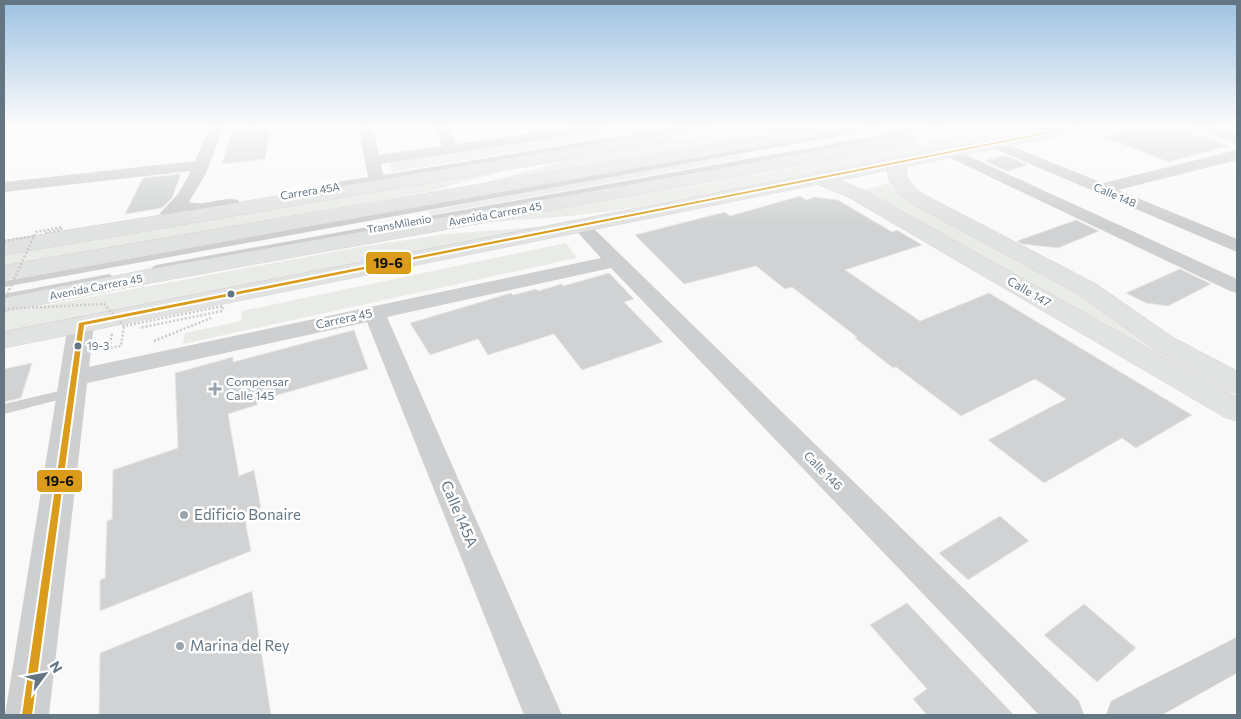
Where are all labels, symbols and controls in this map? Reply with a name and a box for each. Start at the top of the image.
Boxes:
street label: Carrera 45A [279,179,341,202]
street label: Calle 148 [1092,180,1139,209]
street label: Avenida Carrera 45 [447,199,543,228]
street label: TransMilenio [366,211,433,236]
line badge: 19-6 [365,251,412,275]
text: 19-6 [373,254,403,271]
street label: Avenida Carrera 45 [48,271,144,302]
street label: Calle 147 [1005,273,1054,309]
unlabelled marker [226,289,236,299]
street label: Carrera 45 [314,305,373,331]
place label: 19-3 [87,339,109,352]
marker: 19-3 [73,341,83,351]
place label: Compensar Calle 145 [226,374,289,402]
marker: Compensar Calle 145 [208,382,222,396]
street label: Calle 146 [801,448,846,493]
line badge: 19-6 [36,469,83,493]
text: 19-6 [44,472,74,489]
street label: Calle 145A [438,478,482,550]
place label: Edificio Bonaire [194,505,301,523]
marker: Edificio Bonaire [178,509,190,521]
place label: Marina del Rey [190,636,290,654]
marker: Marina del Rey [174,640,186,652]
north arrow [20,649,70,699]
text: N [46,658,66,676]

